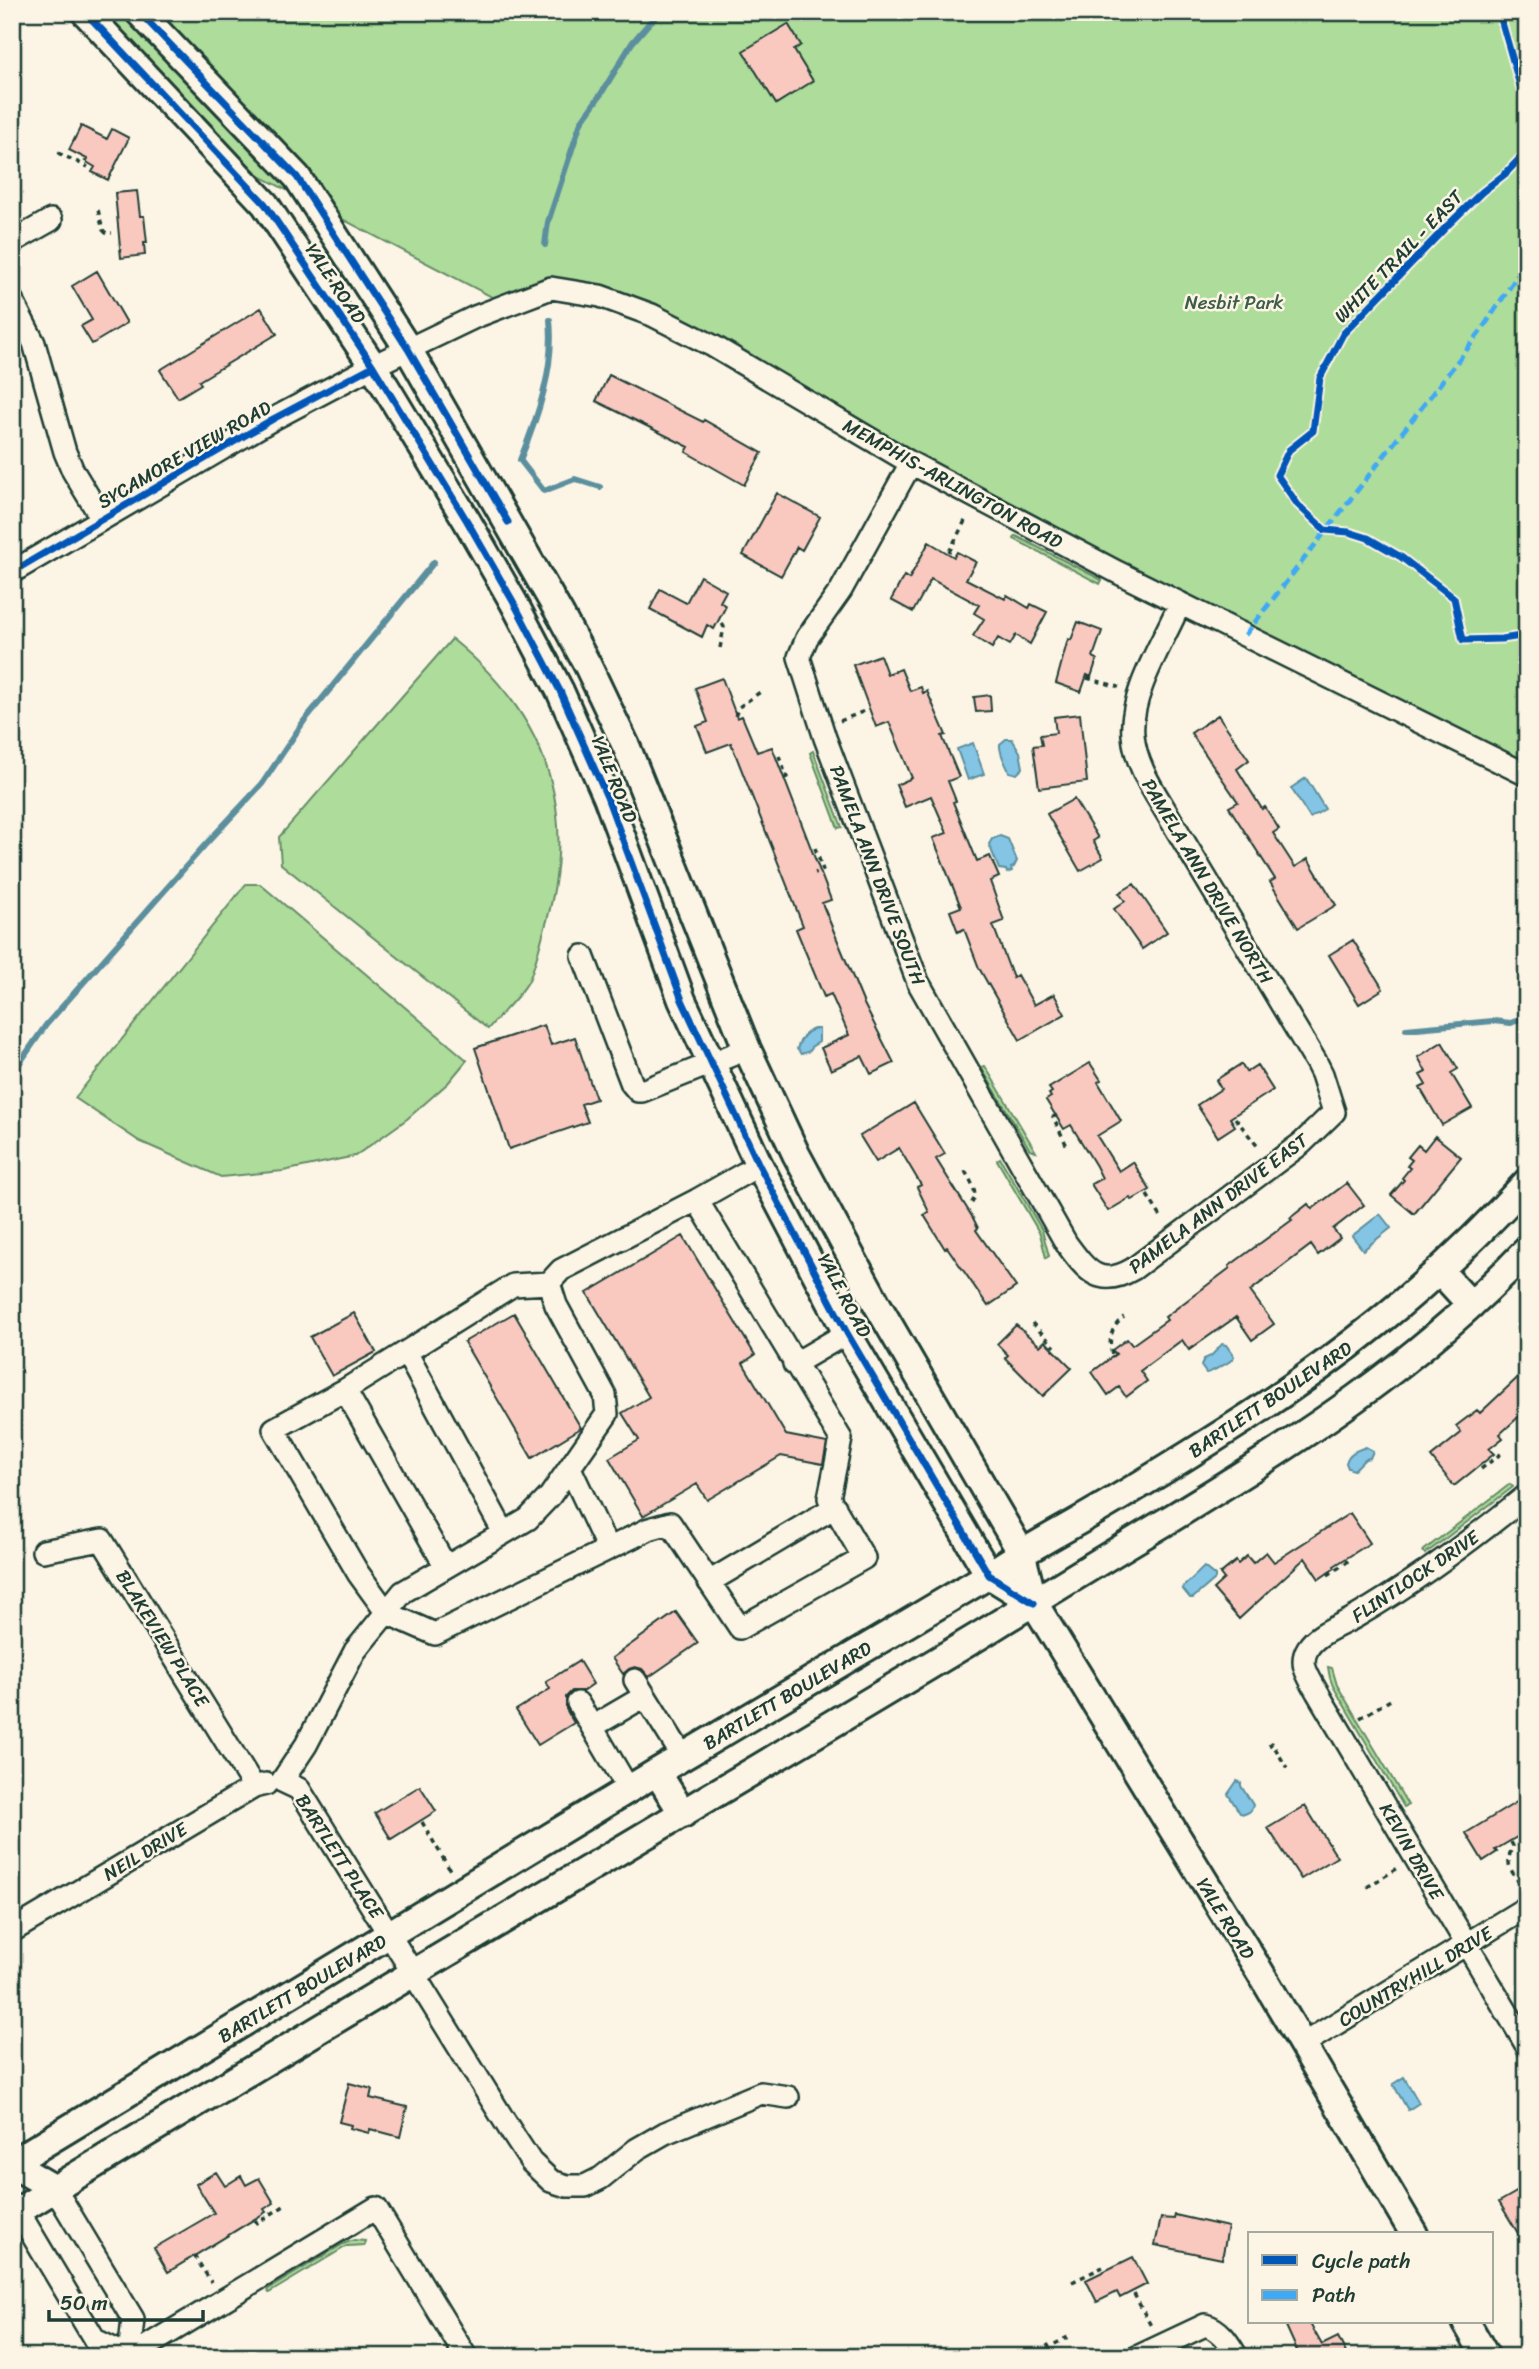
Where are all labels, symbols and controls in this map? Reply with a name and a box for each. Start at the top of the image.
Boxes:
street label: WHITE TRAIL - EAST [1326,181,1472,331]
street label: YALE ROAD [296,236,375,331]
park label: Nesbit Park [1185,286,1283,319]
street label: SYCAMORE VIEW ROAD [91,391,278,518]
street label: MEMPHIS-ARLINGTON ROAD [837,409,1069,558]
street label: YALE ROAD [582,731,647,828]
street label: PAMELA ANN DRIVE SOUTH [820,760,935,991]
street label: PAMELA ANN DRIVE NORTH [1133,772,1282,991]
street label: PAMELA ANN DRIVE EAST [1121,1124,1317,1282]
street label: YALE ROAD [809,1247,881,1344]
street label: BARTLETT BOULEVARD [1181,1332,1360,1467]
street label: FLINTLOCK DRIVE [1344,1520,1487,1632]
street label: BLAKEVIEW PLACE [107,1563,219,1715]
street label: BARTLETT BOULEVARD [697,1632,879,1759]
street label: BARTLETT PLACE [287,1787,393,1927]
street label: KEVIN DRIVE [1370,1796,1454,1908]
street label: NEIL DRIVE [97,1812,195,1890]
street label: YALE ROAD [1187,1871,1264,1966]
street label: COUNTRYHILL DRIVE [1332,1916,1500,2036]
street label: BARTLETT BOULEVARD [212,1925,394,2052]
legend [1248,2232,1494,2324]
text: Cycle path [1312,2242,1411,2280]
text: Path [1312,2276,1355,2314]
scale bar [49,2278,203,2322]
text: 50 m [60,2284,108,2322]

